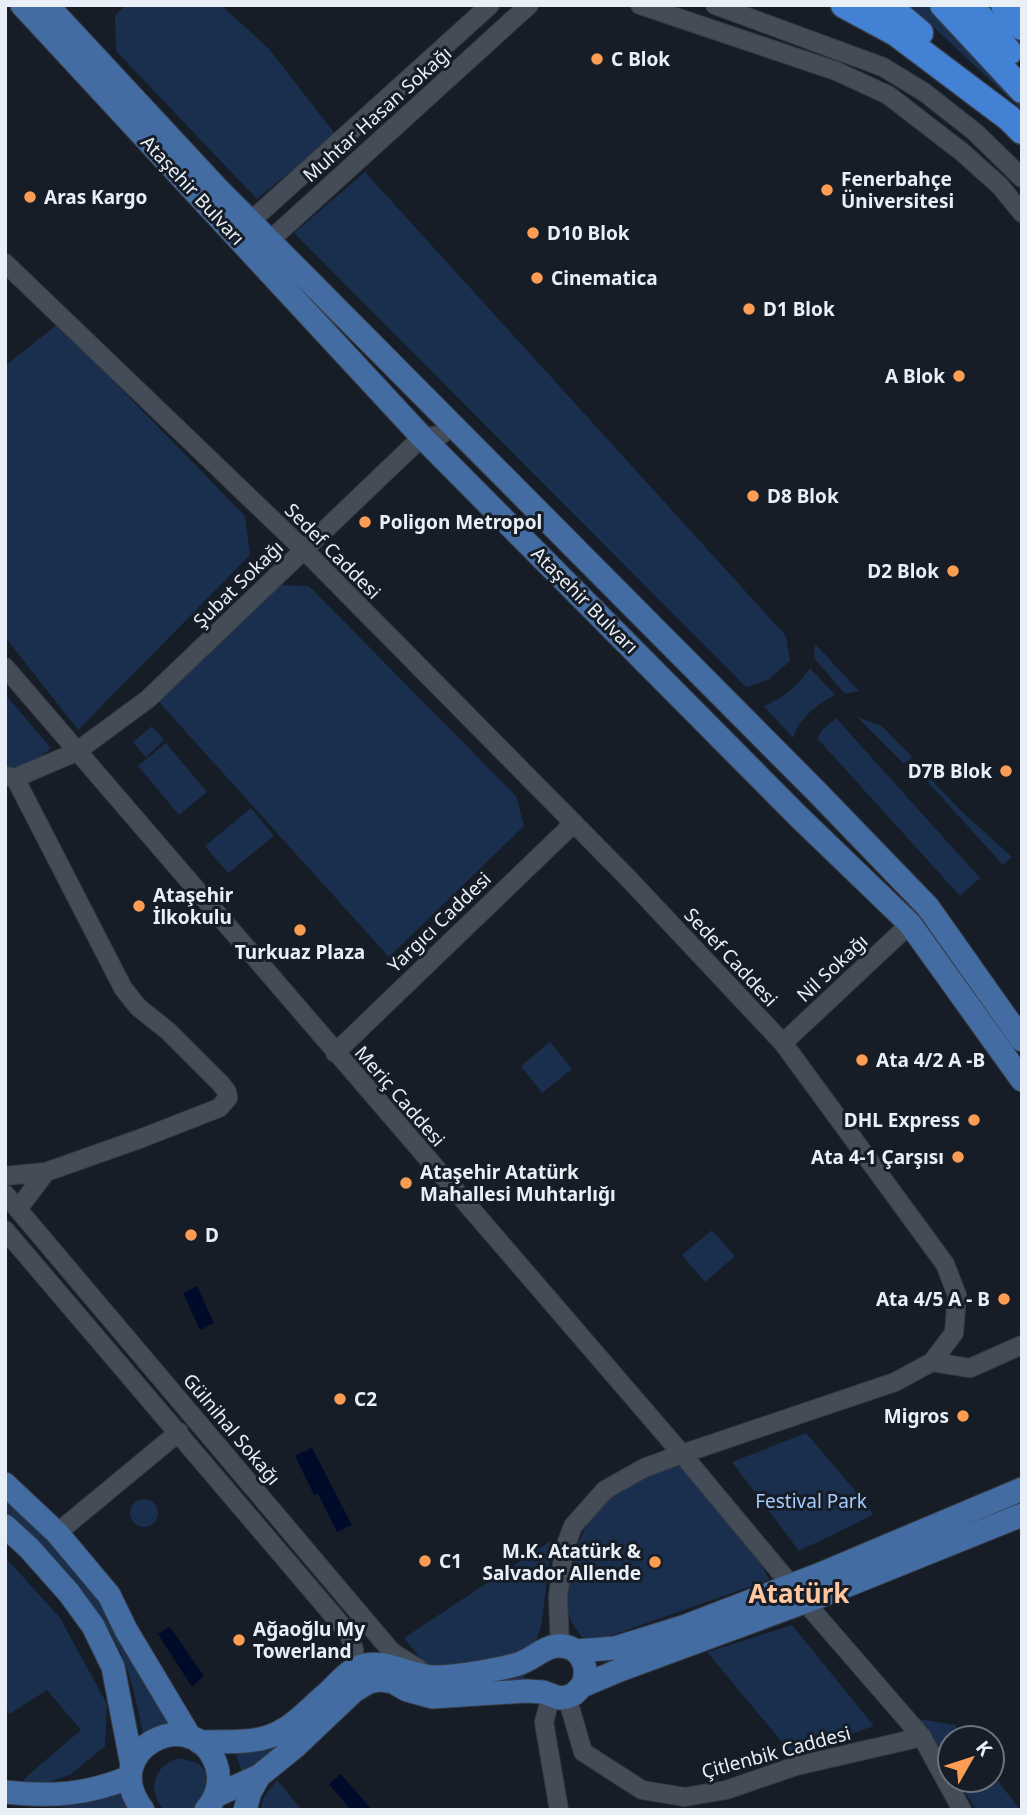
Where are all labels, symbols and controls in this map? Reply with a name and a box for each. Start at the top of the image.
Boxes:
street label: Muhtar Hasan Sokağı [297,40,457,188]
place label: C Blok [611,46,670,72]
marker: C Blok [589,51,605,67]
street label: Ataşehir Bulvarı [135,130,251,250]
place label: Fenerbahçe Üniversitesi [841,166,954,214]
marker: Fenerbahçe Üniversitesi [819,182,835,198]
place label: Aras Kargo [44,184,147,210]
marker: Aras Kargo [22,189,38,205]
place label: D10 Blok [547,220,630,246]
marker: D10 Blok [525,225,541,241]
place label: Cinematica [551,265,658,291]
marker: Cinematica [529,270,545,286]
place label: D1 Blok [763,296,835,322]
marker: D1 Blok [741,301,757,317]
place label: A Blok [885,363,945,389]
marker: A Blok [951,368,967,384]
place label: D8 Blok [767,483,839,509]
marker: D8 Blok [745,488,761,504]
street label: Sedef Caddesi [279,497,387,605]
place label: Poligon Metropol [379,509,542,535]
marker: Poligon Metropol [357,514,373,530]
street label: Şubat Sokağı [187,534,289,634]
street label: Ataşehir Bulvarı [526,541,644,659]
place label: D2 Blok [867,558,939,584]
marker: D2 Blok [945,563,961,579]
place label: D7B Blok [908,758,992,784]
marker: D7B Blok [998,763,1014,779]
street label: Yargıcı Caddesi [382,866,496,978]
place label: Ataşehir İlkokulu [153,882,234,930]
marker: Ataşehir İlkokulu [131,898,147,914]
street label: Sedef Caddesi [679,902,783,1012]
marker: Turkuaz Plaza [292,922,308,938]
street label: Nil Sokağı [791,928,873,1008]
place label: Turkuaz Plaza [235,939,365,965]
street label: Meriç Caddesi [349,1040,451,1152]
place label: Ata 4/2 A -B [876,1047,985,1073]
marker: Ata 4/2 A -B [854,1052,870,1068]
place label: DHL Express [844,1107,960,1133]
marker: DHL Express [966,1112,982,1128]
place label: Ata 4-1 Çarşısı [811,1144,944,1170]
marker: Ata 4-1 Çarşısı [950,1149,966,1165]
place label: Ataşehir Atatürk Mahallesi Muhtarlığı [420,1159,616,1207]
marker: Ataşehir Atatürk Mahallesi Muhtarlığı [398,1175,414,1191]
place label: D [205,1222,219,1248]
marker: D [183,1227,199,1243]
place label: Ata 4/5 A - B [876,1286,990,1312]
marker: Ata 4/5 A - B [996,1291,1012,1307]
street label: Gülnihal Sokağı [177,1368,287,1490]
place label: C2 [354,1386,377,1412]
marker: C2 [332,1391,348,1407]
place label: Migros [884,1403,949,1429]
marker: Migros [955,1408,971,1424]
park label: Festival Park [755,1488,867,1514]
place label: M.K. Atatürk & Salvador Allende [482,1538,642,1586]
place label: C1 [439,1548,462,1574]
marker: C1 [417,1553,433,1569]
marker: M.K. Atatürk & Salvador Allende [647,1554,663,1570]
district label: Atatürk [749,1575,850,1611]
place label: Ağaoğlu My Towerland [253,1616,365,1664]
marker: Ağaoğlu My Towerland [231,1632,247,1648]
street label: Çitlenbik Caddesi [698,1720,854,1784]
north arrow [936,1724,1006,1794]
text: K [970,1735,999,1762]

